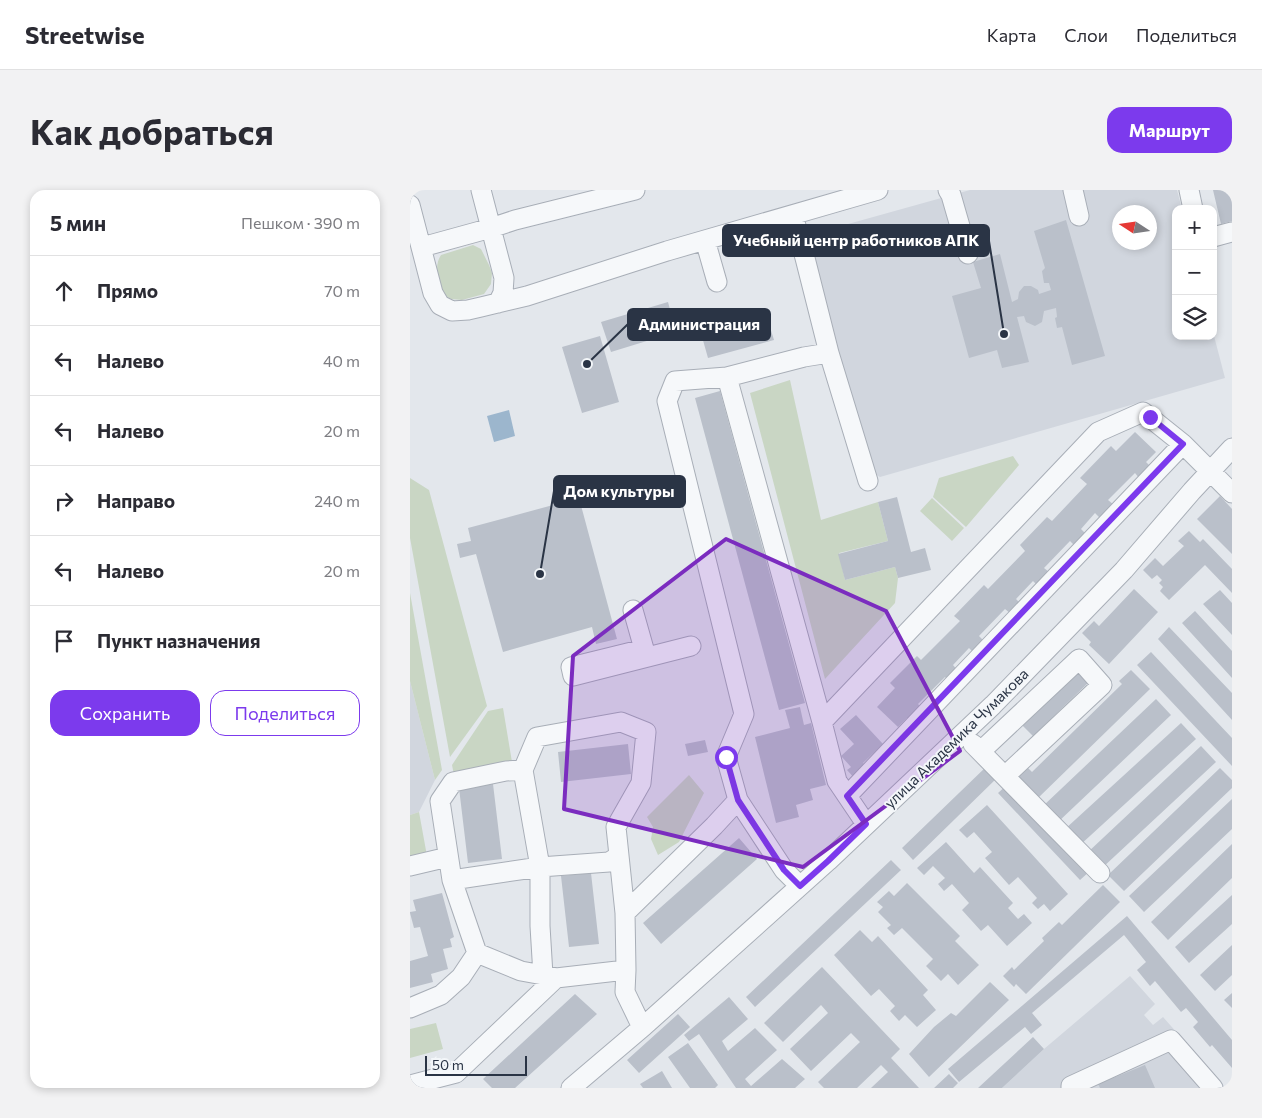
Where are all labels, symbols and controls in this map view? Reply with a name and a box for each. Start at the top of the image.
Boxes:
text: Streetwise [25,20,145,49]
text: Карта [987,24,1036,46]
text: Слои [1064,24,1108,46]
text: Поделиться [1136,24,1237,46]
button: Маршрут [1107,107,1232,153]
text: Как добраться [30,109,274,152]
north arrow [1112,205,1157,250]
map controls [1172,205,1217,340]
button: + [1172,205,1217,250]
text: 5 мин [50,210,106,235]
text: Пешком · 390 m [241,213,360,232]
callout: Учебный центр работников АПК [723,225,989,256]
text: Учебный центр работников АПК [733,230,979,249]
button: − [1172,250,1217,295]
icon: ahead [50,277,78,305]
text: Прямо [97,279,158,302]
text: 70 m [324,281,360,300]
button: layers [1172,295,1217,340]
callout: Администрация [628,309,770,340]
text: Администрация [638,314,760,333]
icon: left [50,347,78,375]
text: Налево [97,349,164,372]
text: 40 m [323,351,360,370]
route end [1139,406,1162,429]
icon: left [50,417,78,445]
text: Налево [97,419,164,442]
text: 20 m [324,421,360,440]
callout: Дом культуры [554,476,685,507]
text: Дом культуры [564,481,674,500]
icon: right [50,487,78,515]
text: Направо [97,489,175,512]
text: 240 m [314,491,360,510]
icon: left [50,557,78,585]
text: Налево [97,559,164,582]
text: 20 m [324,561,360,580]
icon: arrive [50,627,78,655]
text: Пункт назначения [97,629,260,652]
street label: улица Академика Чумакова [880,664,1032,812]
button: Сохранить [50,690,200,736]
button: Поделиться [210,690,360,736]
route start [715,746,738,769]
scale bar [425,1053,528,1076]
text: 50 m [432,1056,464,1073]

